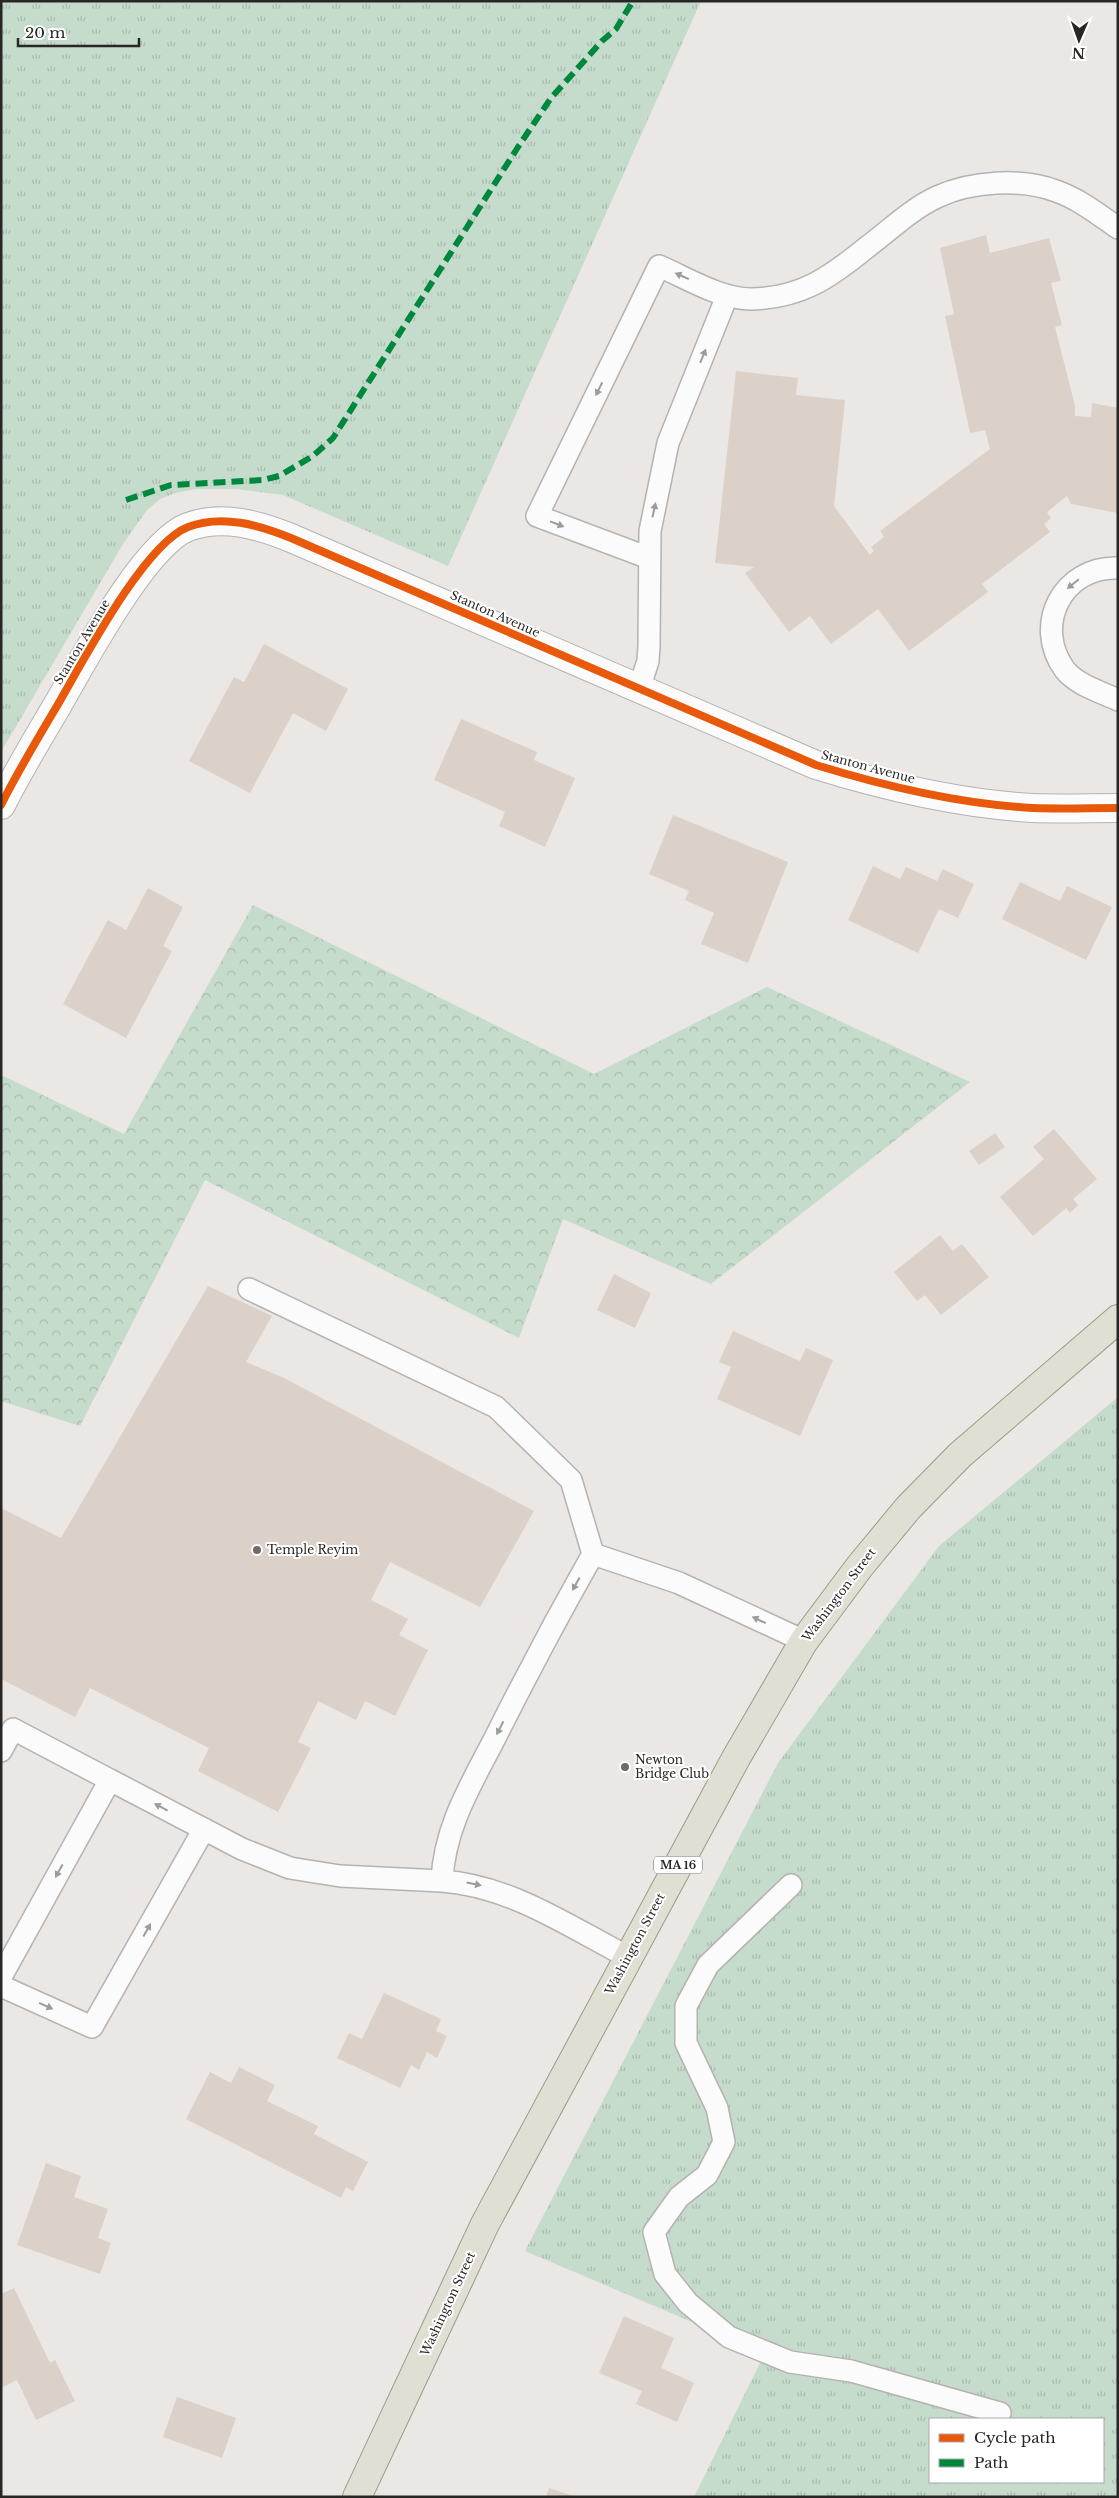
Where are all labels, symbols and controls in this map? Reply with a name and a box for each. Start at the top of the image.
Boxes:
scale bar [18,15,139,47]
north arrow [1054,15,1104,65]
text: 20 m [25,23,65,42]
text: N [1072,44,1085,62]
one-way arrow [675,272,689,280]
one-way arrow [699,348,707,363]
one-way arrow [595,382,603,396]
one-way arrow [650,502,658,518]
one-way arrow [550,520,564,528]
one-way arrow [1067,578,1080,589]
street label: Stanton Avenue [448,587,542,640]
street label: Stanton Avenue [50,596,113,687]
street label: Stanton Avenue [820,747,917,786]
place label: Temple Reyim [267,1542,358,1557]
marker: Temple Reyim [251,1544,263,1556]
street label: Washington Street [798,1545,879,1645]
one-way arrow [571,1578,580,1591]
one-way arrow [752,1616,766,1624]
one-way arrow [496,1721,504,1735]
place label: Newton Bridge Club [635,1752,709,1781]
marker: Newton Bridge Club [619,1761,631,1773]
one-way arrow [154,1802,168,1811]
road number: MA 16 [654,1856,702,1874]
one-way arrow [55,1864,63,1879]
one-way arrow [466,1881,482,1889]
street label: Washington Street [601,1890,668,1998]
one-way arrow [143,1923,151,1937]
one-way arrow [39,2003,53,2011]
street label: Washington Street [416,2249,478,2359]
legend [929,2418,1104,2483]
text: Cycle path [974,2428,1056,2447]
text: Path [974,2453,1008,2472]

